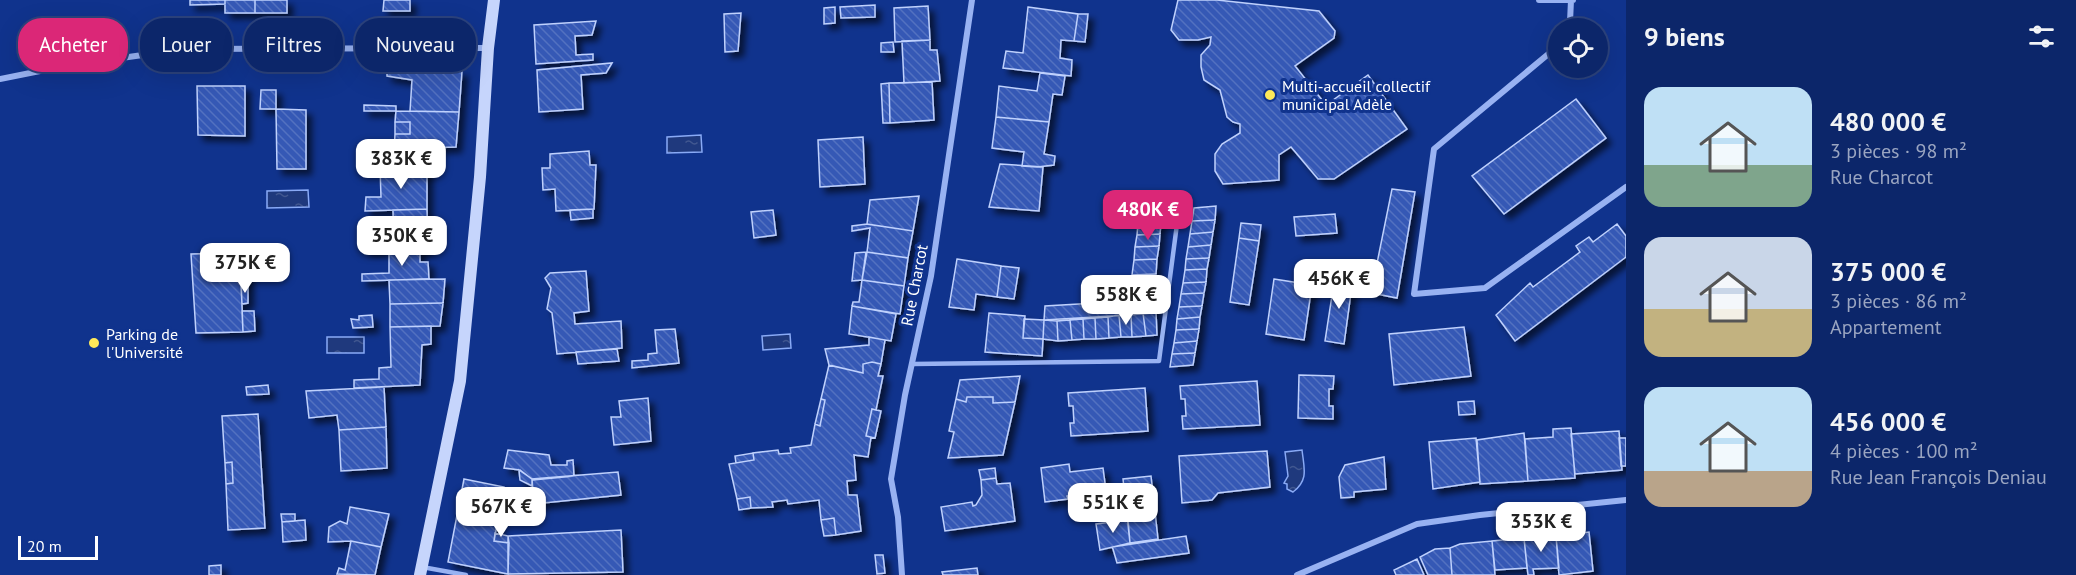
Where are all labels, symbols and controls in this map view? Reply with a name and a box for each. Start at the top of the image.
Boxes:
chip: Acheter [18,18,128,72]
chip: Louer [140,18,232,72]
chip: Filtres [244,18,343,72]
chip: Nouveau [355,18,476,72]
map controls [1548,18,1608,78]
button: locate [1548,18,1608,78]
text: 9 biens [1644,20,1725,53]
icon: filters [2025,20,2058,53]
place label: Multi-accueil collectif municipal Adèle [1282,76,1431,114]
marker: Multi-accueil collectif municipal Adèle [1263,88,1277,102]
text: 480 000 € [1830,105,1946,138]
icon: home [1692,111,1764,183]
text: 3 pièces · 98 m² [1830,138,1967,164]
pin: 383K € [352,139,450,190]
text: 383K € [370,145,432,171]
text: Rue Charcot [1830,164,1933,190]
pin: 480K € [1099,190,1197,241]
text: 480K € [1117,196,1179,222]
pin: 350K € [353,216,451,267]
text: 350K € [371,222,433,248]
street label: Rue Charcot [896,242,932,327]
pin: 375K € [196,243,294,294]
text: 375K € [214,249,276,275]
text: 375 000 € [1830,255,1946,288]
pin: 456K € [1290,259,1388,310]
icon: home [1692,261,1764,333]
text: 456K € [1308,265,1370,291]
pin: 558K € [1077,275,1175,326]
text: 558K € [1095,281,1157,307]
text: 3 pièces · 86 m² [1830,288,1967,314]
text: Appartement [1830,314,1942,340]
place label: Parking de l'Université [106,324,183,362]
marker: Parking de l'Université [87,336,101,350]
text: 456 000 € [1830,405,1946,438]
icon: home [1692,411,1764,483]
text: 4 pièces · 100 m² [1830,438,1978,464]
text: Rue Jean François Deniau [1830,464,2047,490]
pin: 551K € [1064,483,1162,534]
pin: 567K € [452,487,550,538]
text: 551K € [1082,489,1144,515]
text: 567K € [470,493,532,519]
pin: 353K € [1492,502,1590,553]
text: 353K € [1510,508,1572,534]
scale bar [18,533,98,560]
text: 20 m [27,536,62,556]

